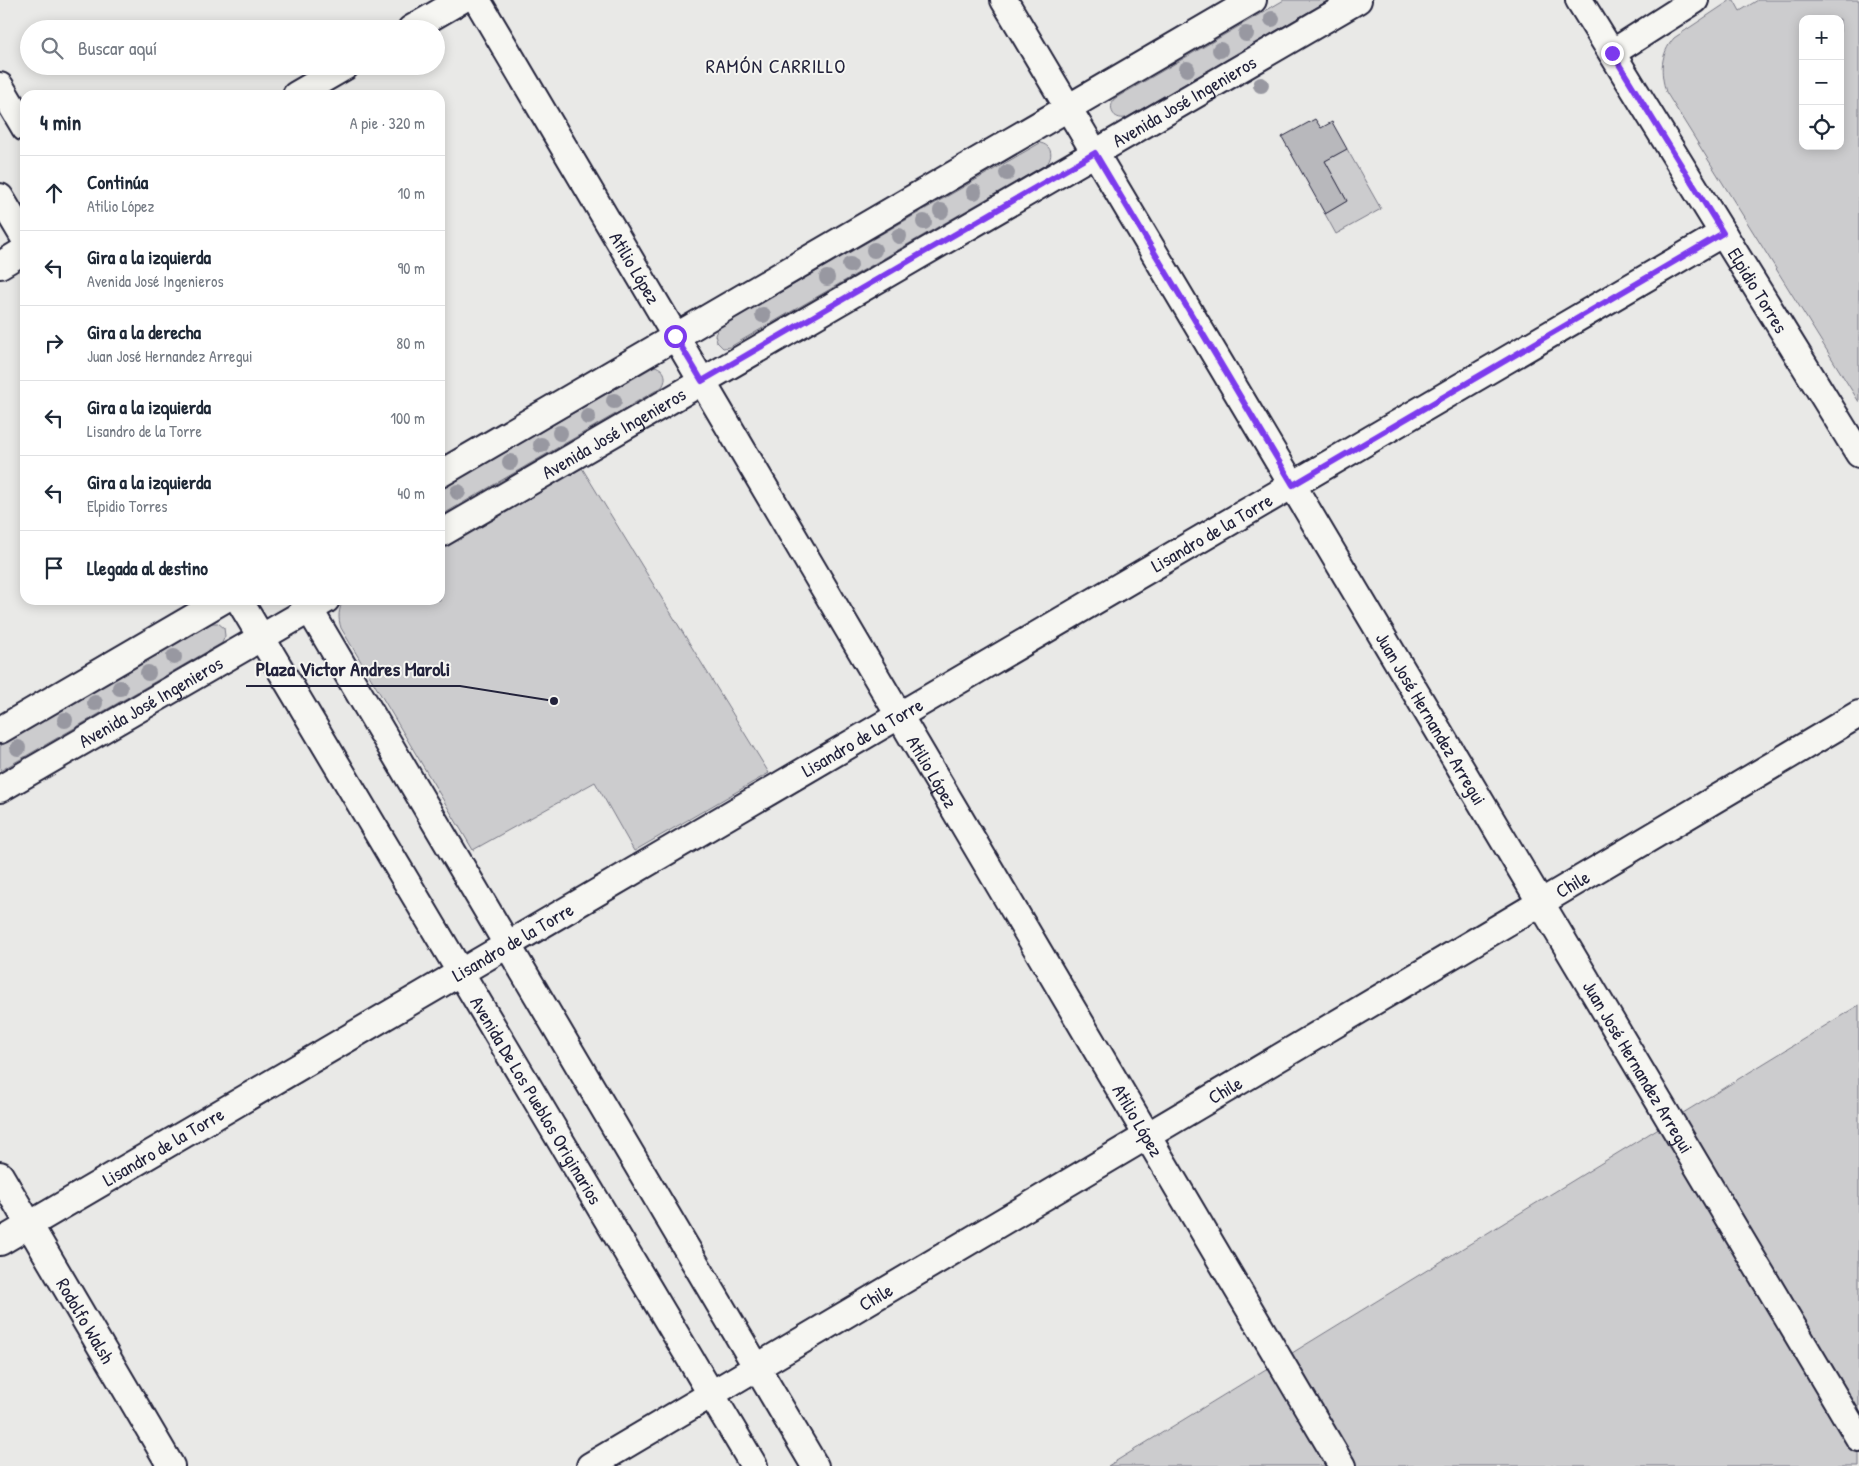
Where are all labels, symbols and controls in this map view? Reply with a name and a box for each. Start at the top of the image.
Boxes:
map controls [1799,15,1844,150]
button: + [1799,15,1844,60]
search box [20,20,445,75]
icon: search [38,34,66,62]
text: Buscar aquí [78,35,157,61]
route end [1601,42,1624,65]
street label: Avenida José Ingenieros [1108,49,1261,153]
district label: RAMÓN CARRILLO [706,52,846,79]
button: − [1799,60,1844,105]
button: locate [1799,105,1844,150]
text: 4 min [40,108,81,137]
text: A pie · 320 m [350,112,425,134]
text: Continúa [87,169,148,195]
icon: ahead [40,179,68,207]
text: 10 m [397,182,425,204]
text: Atilio López [87,195,154,217]
street label: Atilio López [604,227,667,309]
street label: Elpidio Torres [1722,243,1794,338]
text: Gira a la izquierda [87,244,211,270]
icon: left [40,254,68,282]
text: 90 m [397,257,425,279]
text: Avenida José Ingenieros [87,270,224,292]
text: Gira a la derecha [87,319,201,345]
route start [664,325,687,348]
icon: right [40,329,68,357]
text: 80 m [396,332,425,354]
text: Juan José Hernandez Arregui [87,345,253,367]
street label: Avenida José Ingenieros [537,381,690,485]
text: Gira a la izquierda [87,394,211,420]
icon: left [40,404,68,432]
text: 100 m [390,407,425,429]
text: Lisandro de la Torre [87,420,202,442]
text: Gira a la izquierda [87,469,211,495]
icon: left [40,479,68,507]
text: 40 m [397,482,425,504]
street label: Lisandro de la Torre [1146,487,1277,578]
text: Elpidio Torres [87,495,168,517]
icon: arrive [40,554,68,582]
text: Llegada al destino [87,555,208,581]
street label: Juan José Hernandez Arregui [1370,627,1493,810]
street label: Avenida José Ingenieros [74,650,227,754]
callout: Plaza Victor Andres Maroli [246,651,460,686]
text: Plaza Victor Andres Maroli [256,655,450,682]
street label: Lisandro de la Torre [797,691,928,783]
street label: Atilio López [901,731,964,813]
street label: Chile [1551,863,1595,904]
street label: Lisandro de la Torre [447,896,578,988]
street label: Juan José Hernandez Arregui [1577,975,1700,1158]
street label: Avenida De Los Pueblos Originarios [464,991,609,1209]
street label: Chile [1203,1069,1247,1110]
street label: Atilio López [1107,1079,1170,1162]
street label: Lisandro de la Torre [98,1101,229,1192]
street label: Rodolfo Walsh [50,1273,121,1368]
street label: Chile [854,1276,898,1317]

